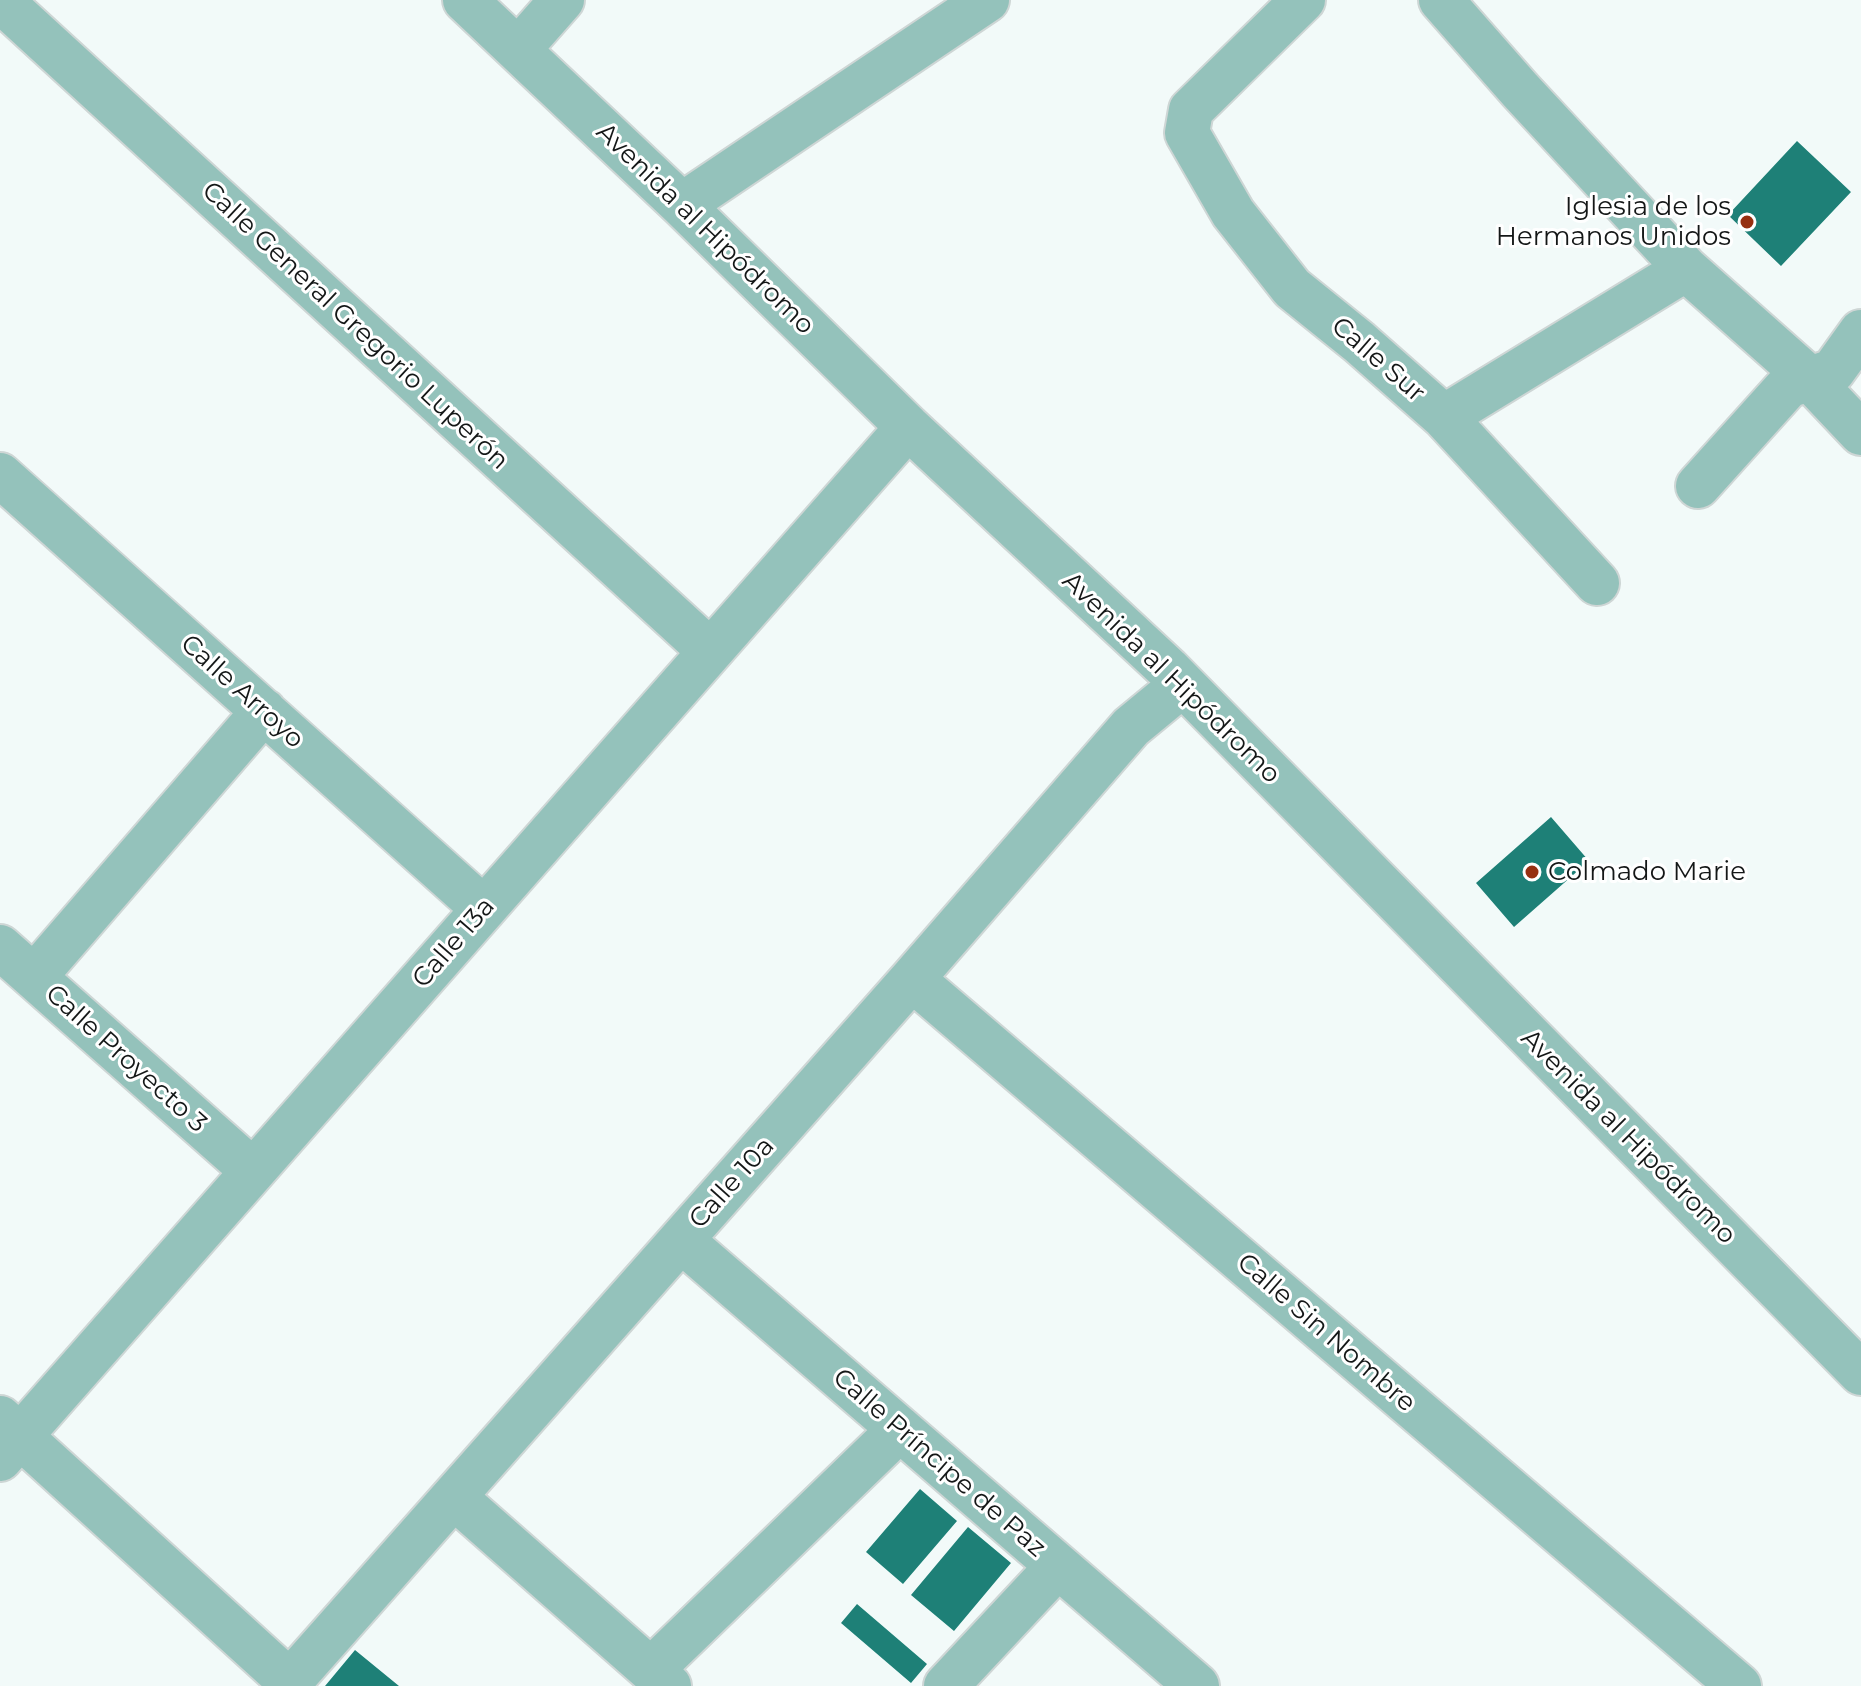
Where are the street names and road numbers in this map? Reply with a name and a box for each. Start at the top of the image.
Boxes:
street label: Avenida al Hipódromo [590,117,820,341]
street label: Calle General Gregorio Luperón [195,175,515,477]
street label: Calle Sur [1325,311,1431,409]
street label: Avenida al Hipódromo [1056,566,1286,790]
street label: Calle Arroyo [174,629,310,755]
street label: Calle 13a [406,891,502,995]
street label: Calle Proyecto 3 [39,978,213,1140]
street label: Avenida al Hipódromo [1514,1023,1742,1251]
street label: Calle 10a [683,1131,781,1235]
street label: Calle Sin Nombre [1231,1247,1421,1419]
street label: Calle Príncipe de Paz [826,1362,1052,1564]

